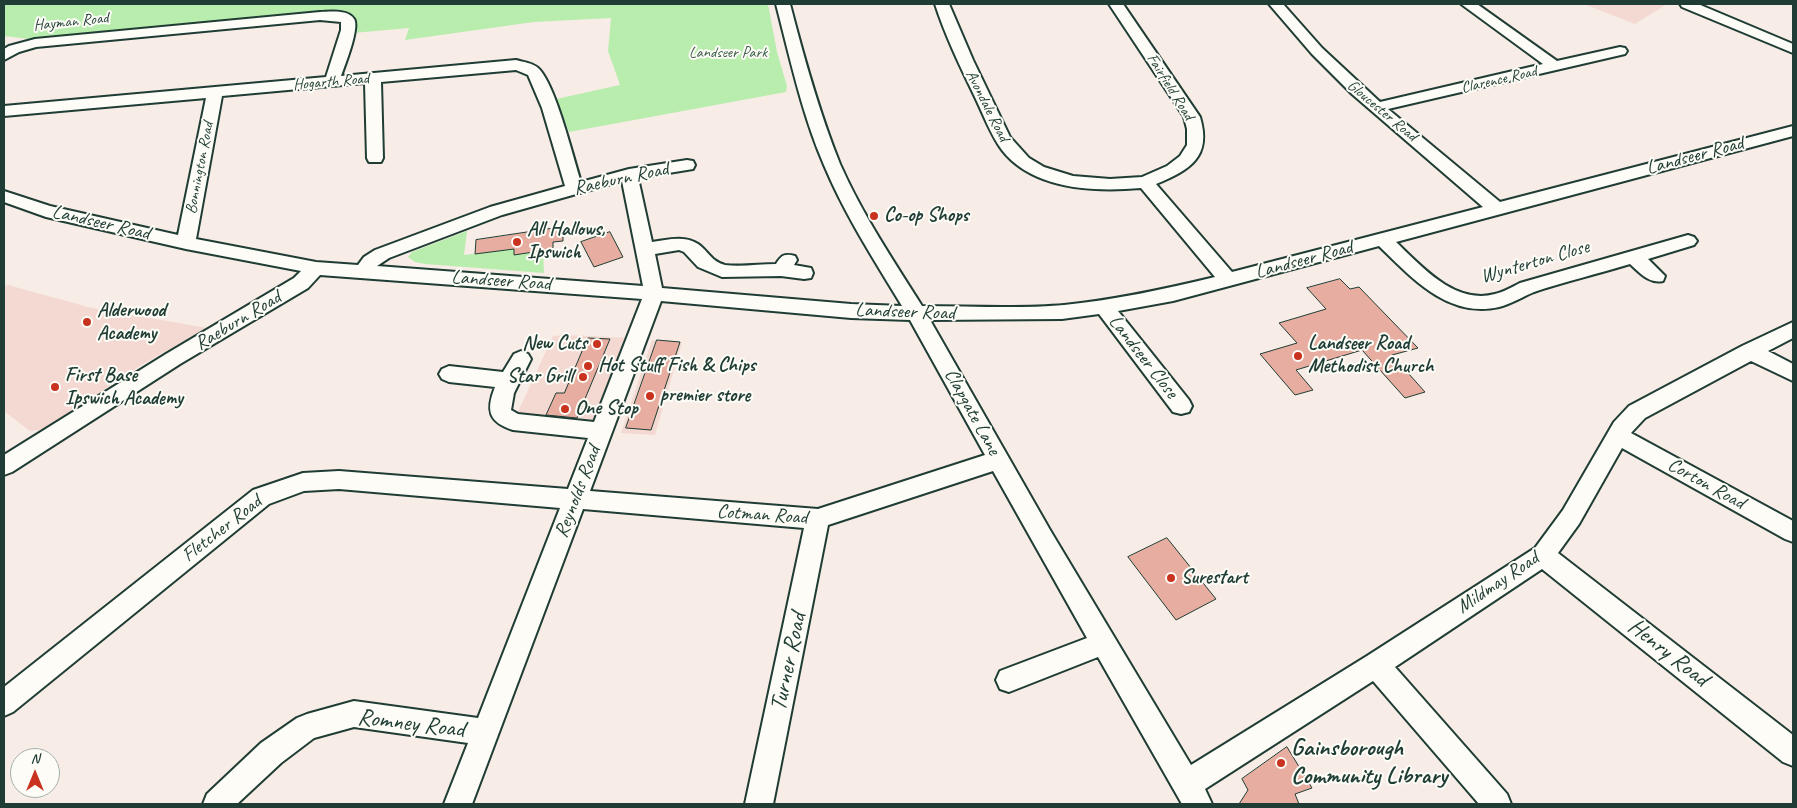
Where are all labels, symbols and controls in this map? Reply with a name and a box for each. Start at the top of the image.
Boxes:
street label: Hayman Road [33,9,109,35]
park label: Landseer Park [689,43,767,63]
street label: Fairfield Road [1142,50,1198,124]
street label: Clarence Road [1459,62,1539,98]
street label: Avondale Road [961,67,1013,145]
street label: Hogarth Road [292,69,370,95]
street label: Gloucester Road [1343,76,1421,146]
street label: Bonnington Road [182,121,218,215]
street label: Landseer Road [1644,132,1746,180]
street label: Raeburn Road [571,157,671,201]
street label: Landseer Road [50,200,152,246]
place label: Co-op Shops [884,204,968,228]
marker: Co-op Shops [868,210,880,222]
place label: All Hallows, Ipswich [527,218,605,265]
street label: Wynterton Close [1478,235,1592,289]
marker: All Hallows, Ipswich [511,236,523,248]
street label: Landseer Road [1253,236,1355,284]
street label: Landseer Road [451,266,551,296]
street label: Raeburn Road [191,286,285,356]
street label: Landseer Road [855,298,955,326]
place label: Alderwood Academy [97,299,166,346]
street label: Landseer Close [1103,310,1183,404]
marker: Alderwood Academy [81,316,93,328]
place label: New Cuts [522,332,587,356]
place label: Landseer Road Methodist Church [1308,332,1433,379]
marker: New Cuts [591,338,603,350]
marker: Landseer Road Methodist Church [1292,350,1304,362]
place label: Hot Stuff Fish & Chips [598,354,755,378]
marker: Hot Stuff Fish & Chips [582,360,594,372]
place label: First Base Ipswich Academy [65,364,183,411]
place label: Star Grill [507,365,573,389]
street label: Clapgate Lane [938,365,1006,459]
marker: Star Grill [577,371,589,383]
marker: First Base Ipswich Academy [49,381,61,393]
place label: premier store [660,384,750,408]
marker: premier store [644,390,656,402]
place label: One Stop [575,397,638,421]
marker: One Stop [559,403,571,415]
street label: Reynolds Road [550,443,606,541]
street label: Corton Road [1663,453,1749,515]
street label: Fletcher Road [177,490,267,568]
street label: Cotman Road [716,500,808,530]
street label: Mildmay Road [1452,547,1544,619]
place label: Surestart [1181,566,1248,590]
marker: Surestart [1165,572,1177,584]
street label: Turner Road [765,610,813,714]
street label: Henry Road [1622,612,1714,694]
street label: Romney Road [356,703,466,745]
place label: Gainsborough Community Library [1291,735,1447,791]
north arrow [10,748,60,798]
text: N [31,750,39,767]
marker: Gainsborough Community Library [1275,757,1287,769]

